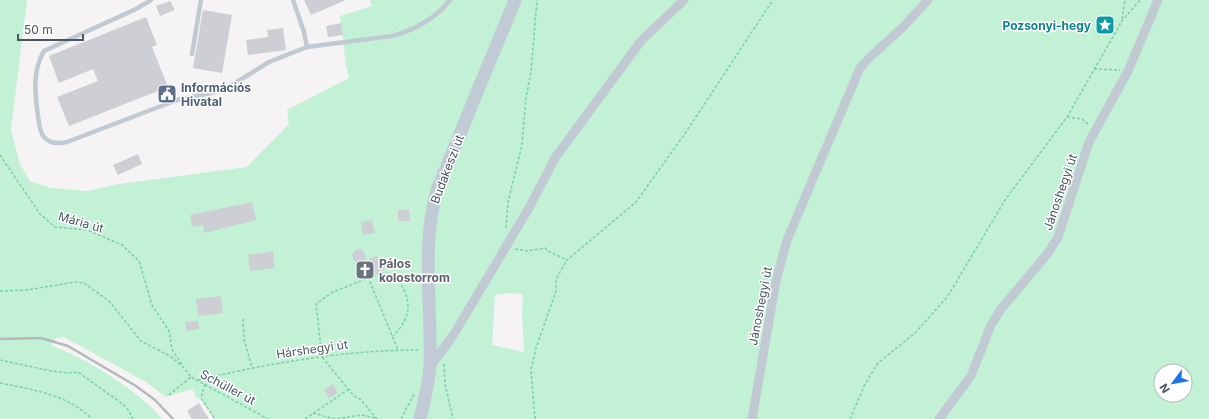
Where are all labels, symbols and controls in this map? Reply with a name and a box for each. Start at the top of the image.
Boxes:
place icon: Pozsonyi-hegy [1094,14,1116,36]
scale bar [18,16,83,42]
place label: Pozsonyi-hegy [1002,18,1092,33]
text: 50 m [24,22,53,37]
place label: Információs Hivatal [181,80,251,109]
public building icon: Információs Hivatal [156,83,178,105]
street label: Budakeszi út [427,132,467,206]
street label: Jánoshegyi út [1040,152,1080,232]
street label: Mária út [57,208,105,236]
place label: Pálos kolostorrom [379,256,450,285]
church icon: Pálos kolostorrom [354,259,376,281]
street label: Jánoshegyi út [745,265,775,347]
street label: Hárshegyi út [275,337,349,361]
north arrow [1153,363,1193,403]
street label: Schüller út [198,366,258,408]
text: N [1156,381,1173,396]

